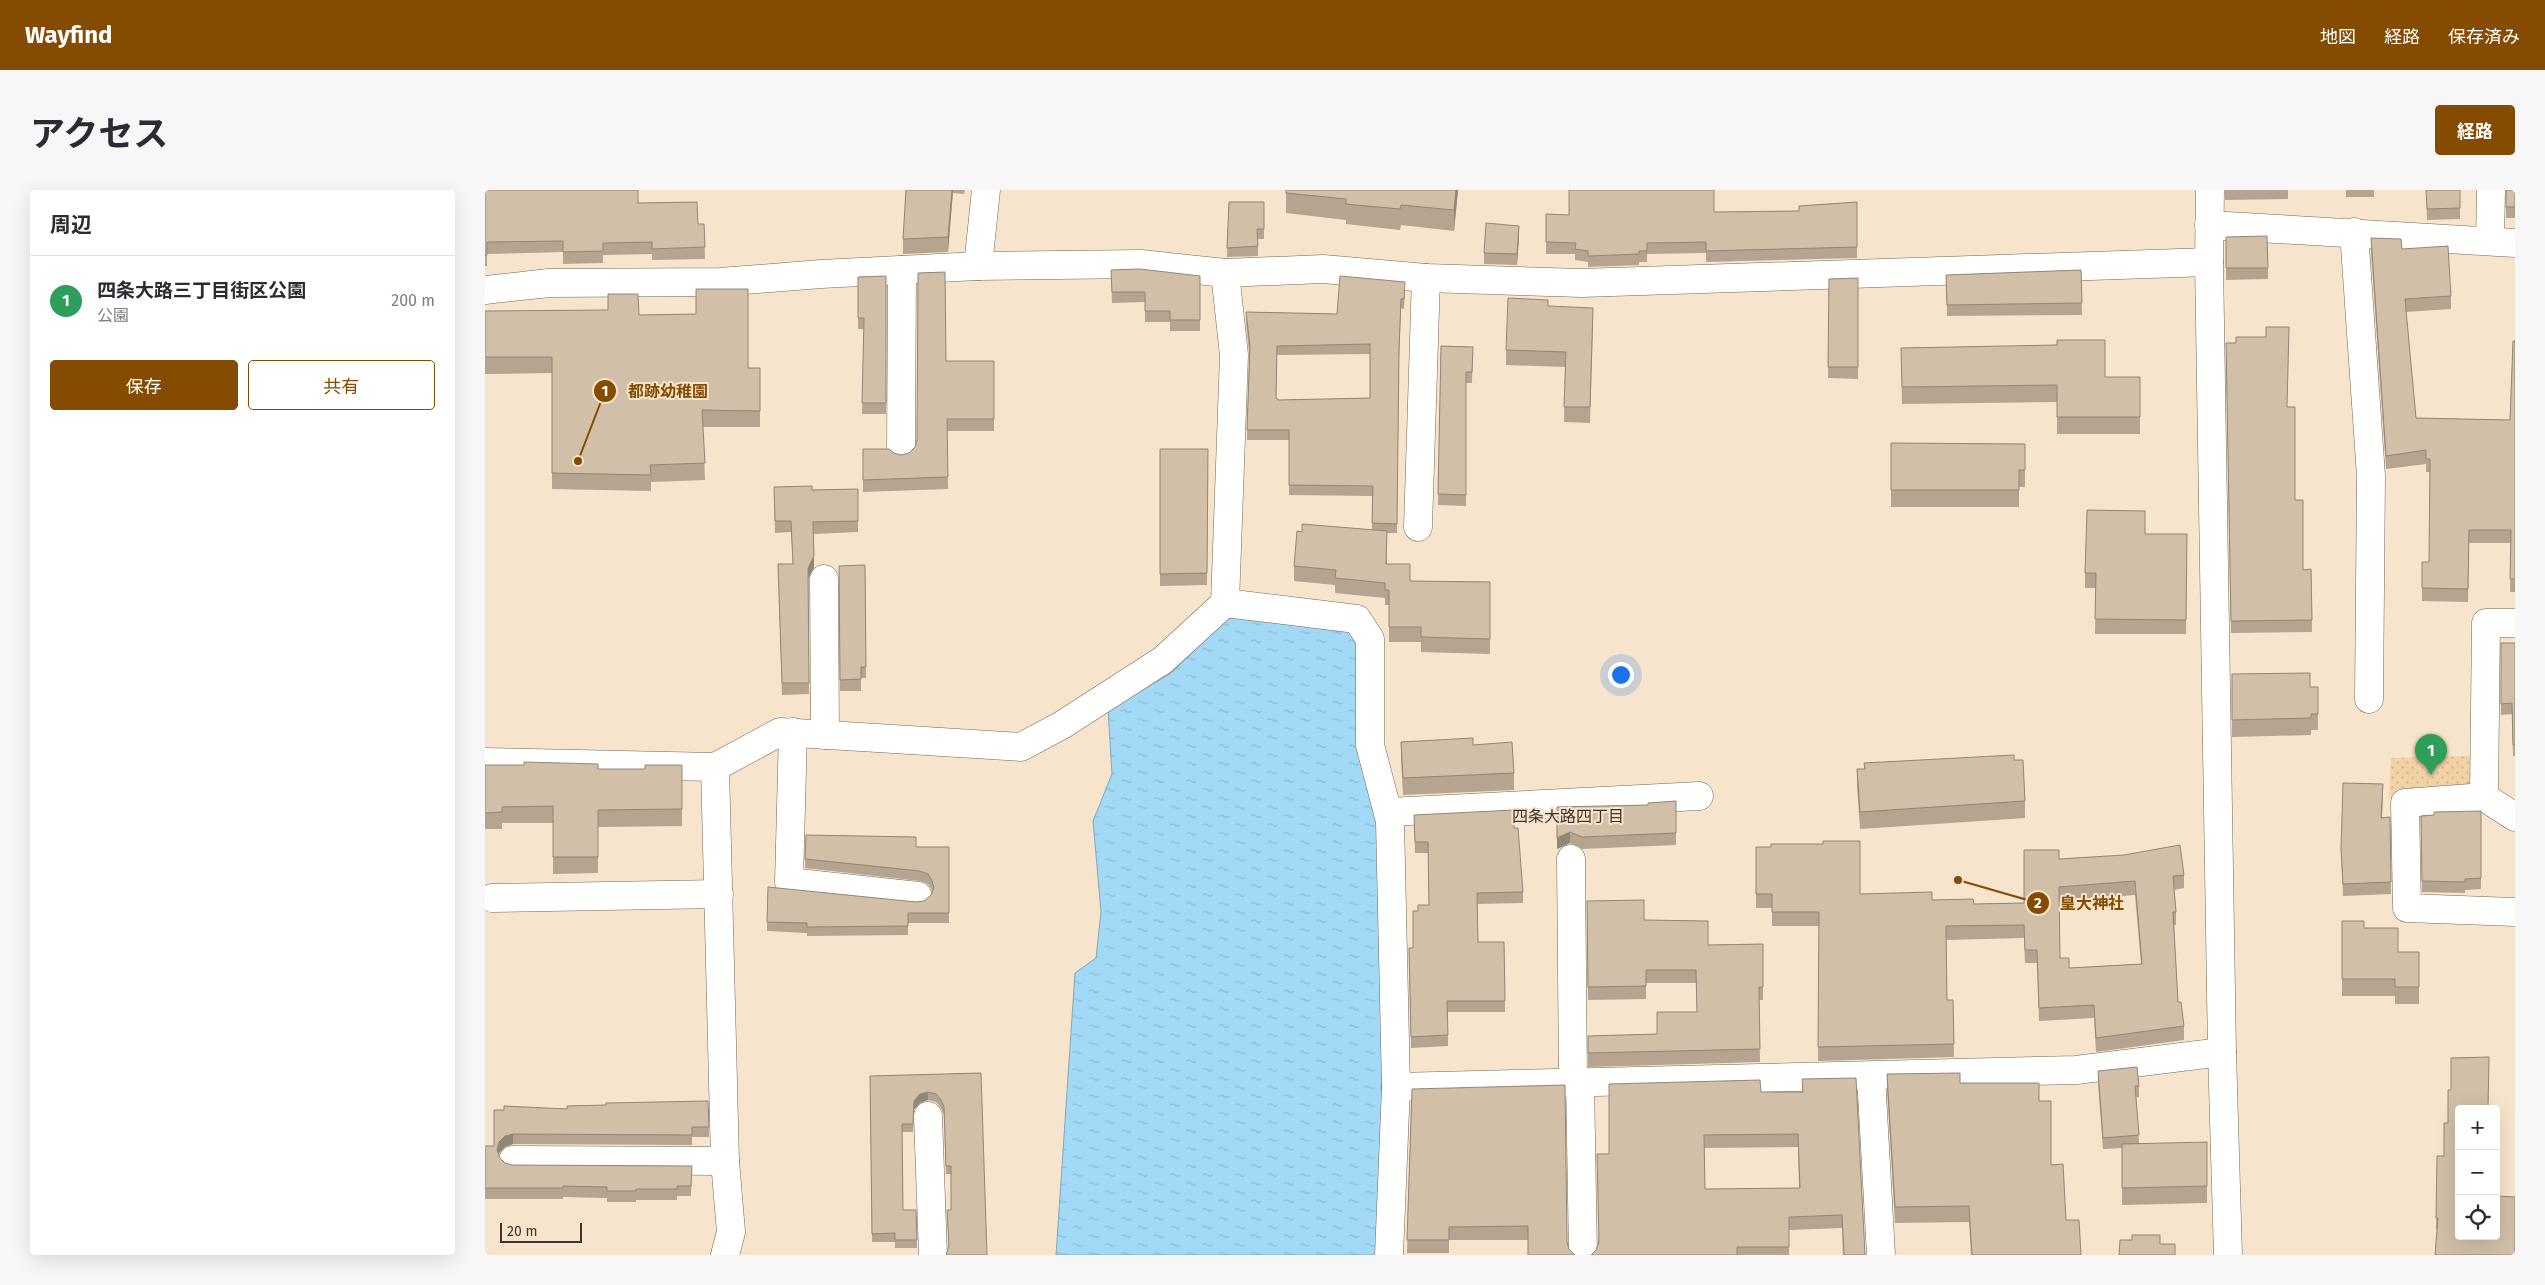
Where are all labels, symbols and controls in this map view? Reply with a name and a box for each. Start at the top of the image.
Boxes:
text: Wayfind [25,21,112,49]
text: 地図 [2320,26,2356,48]
text: 経路 [2384,26,2420,48]
text: 保存済み [2448,26,2520,48]
button: 経路 [2435,105,2515,155]
text: アクセス [30,113,168,155]
text: 周辺 [50,212,92,238]
text: 四条大路三丁目街区公園 [97,279,306,302]
text: 1 [62,291,70,310]
text: 200 m [391,291,435,310]
text: 公園 [97,306,129,325]
button: 保存 [50,360,238,410]
button: 共有 [248,360,435,410]
callout: 都跡幼稚園 [593,376,718,407]
text: 1 [602,382,608,400]
text: 都跡幼稚園 [628,382,708,401]
your location [1608,662,1634,688]
pin: 1 [2415,734,2447,775]
district label: 四条大路四丁目 [1512,807,1624,826]
callout: 皇大神社 [2025,888,2134,919]
text: 2 [2034,894,2042,912]
text: 皇大神社 [2060,894,2124,913]
map controls [2455,1105,2500,1240]
button: + [2455,1105,2500,1150]
button: − [2455,1150,2500,1195]
button: locate [2455,1195,2500,1240]
scale bar [500,1220,583,1243]
text: 20 m [507,1223,537,1240]

